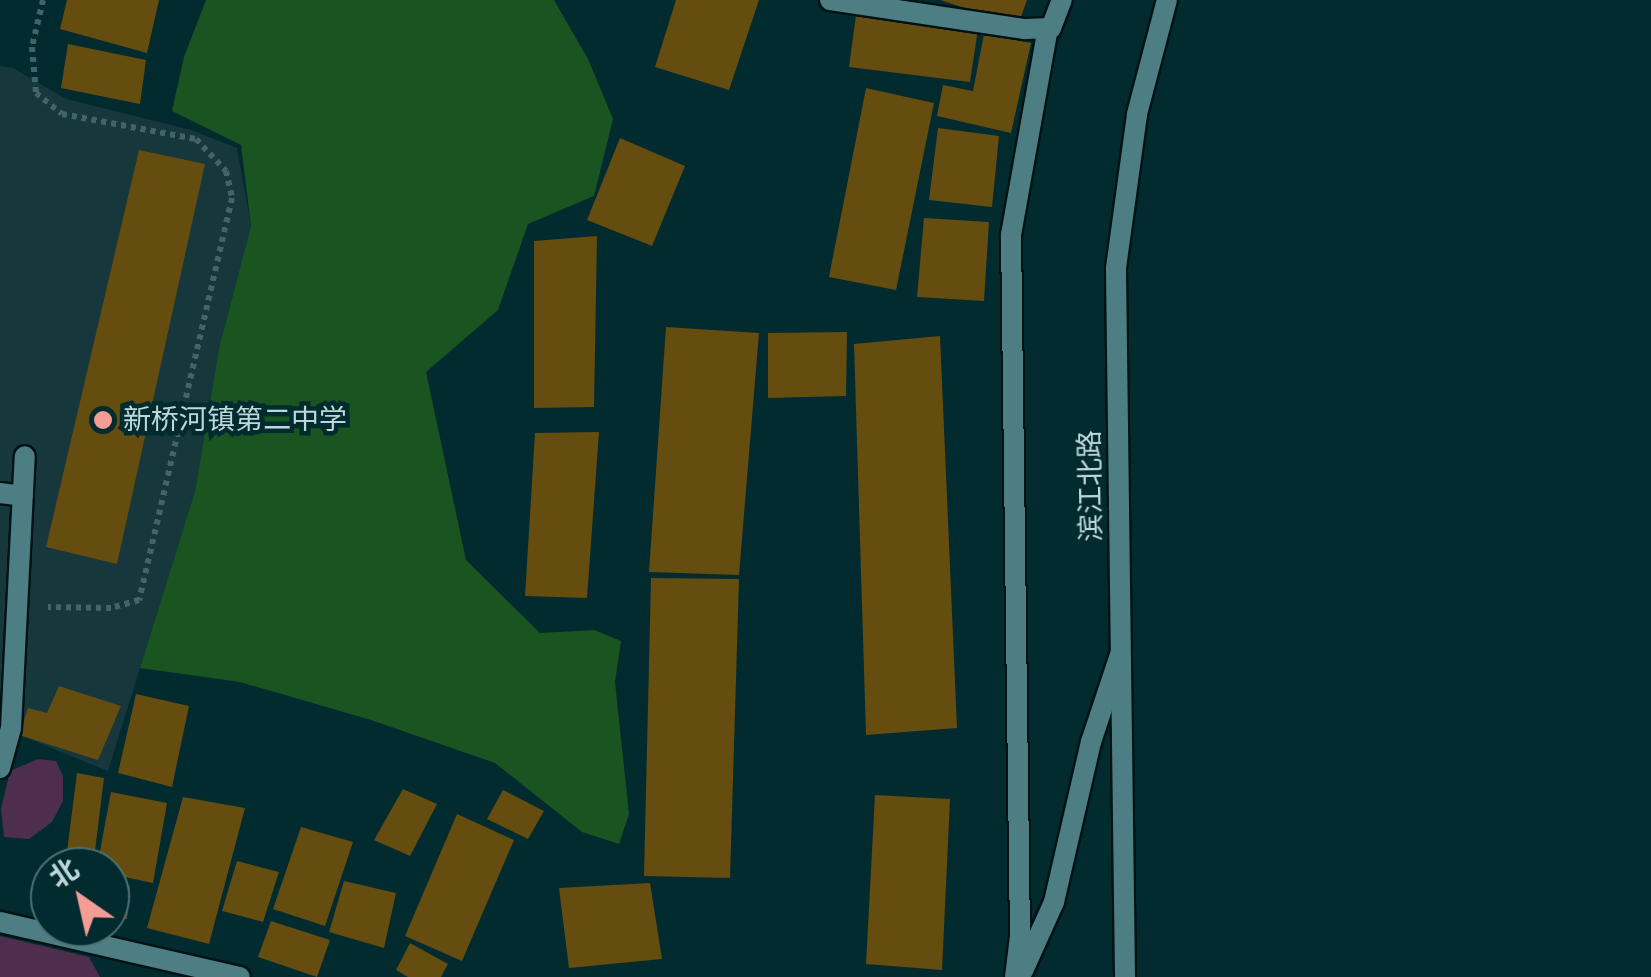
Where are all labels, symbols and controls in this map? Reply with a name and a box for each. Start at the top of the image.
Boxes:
place label: 新桥河镇第二中学 [123,403,347,437]
marker: 新桥河镇第二中学 [92,409,114,431]
street label: 滨江北路 [1073,430,1109,542]
north arrow [30,847,130,947]
text: 北 [43,852,85,895]

